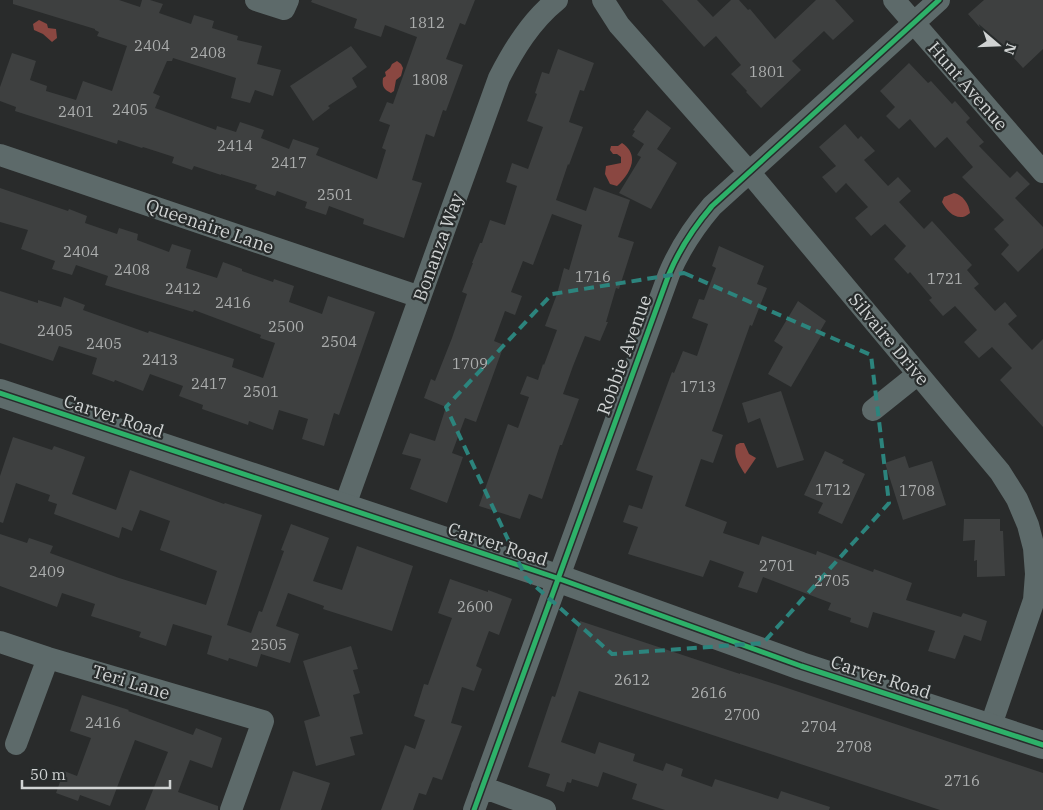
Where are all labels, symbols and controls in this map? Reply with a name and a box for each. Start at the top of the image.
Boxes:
house number: 1812 [409,13,445,32]
north arrow [973,20,1023,70]
house number: 2404 [134,36,170,55]
street label: Hunt Avenue [923,37,1013,135]
text: N [1000,41,1021,57]
house number: 2408 [190,43,226,62]
house number: 1801 [749,62,785,81]
house number: 1808 [412,70,448,89]
house number: 2405 [112,100,148,119]
house number: 2401 [58,102,94,121]
house number: 2414 [217,136,253,155]
house number: 2417 [271,153,307,172]
house number: 2501 [317,185,353,204]
street label: Bonanza Way [408,189,468,304]
street label: Queenaire Lane [143,193,277,259]
house number: 2404 [63,242,99,261]
house number: 2408 [114,260,150,279]
house number: 1716 [575,267,611,286]
house number: 1721 [927,269,963,288]
house number: 2412 [165,279,201,298]
street label: Silvaire Drive [844,288,934,390]
street label: Robbie Avenue [592,292,656,418]
house number: 2416 [215,293,251,312]
house number: 2500 [268,317,304,336]
house number: 2405 [37,321,73,340]
house number: 2504 [321,332,357,351]
house number: 2405 [86,334,122,353]
house number: 2413 [142,350,178,369]
house number: 1709 [452,354,488,373]
house number: 2417 [191,374,227,393]
house number: 1713 [680,377,716,396]
house number: 2501 [243,382,279,401]
street label: Carver Road [61,389,167,443]
house number: 1712 [815,480,851,499]
house number: 1708 [899,481,935,500]
street label: Carver Road [445,517,551,571]
house number: 2701 [759,556,795,575]
house number: 2409 [29,562,65,581]
house number: 2705 [814,571,850,590]
house number: 2600 [457,597,493,616]
house number: 2505 [251,635,287,654]
street label: Carver Road [828,650,934,704]
street label: Teri Lane [89,659,173,705]
house number: 2612 [614,670,650,689]
house number: 2616 [691,683,727,702]
house number: 2700 [724,705,760,724]
house number: 2416 [85,713,121,732]
house number: 2704 [801,717,837,736]
house number: 2708 [836,737,872,756]
scale bar [22,758,170,790]
text: 50 m [30,765,66,784]
house number: 2716 [944,771,980,790]

